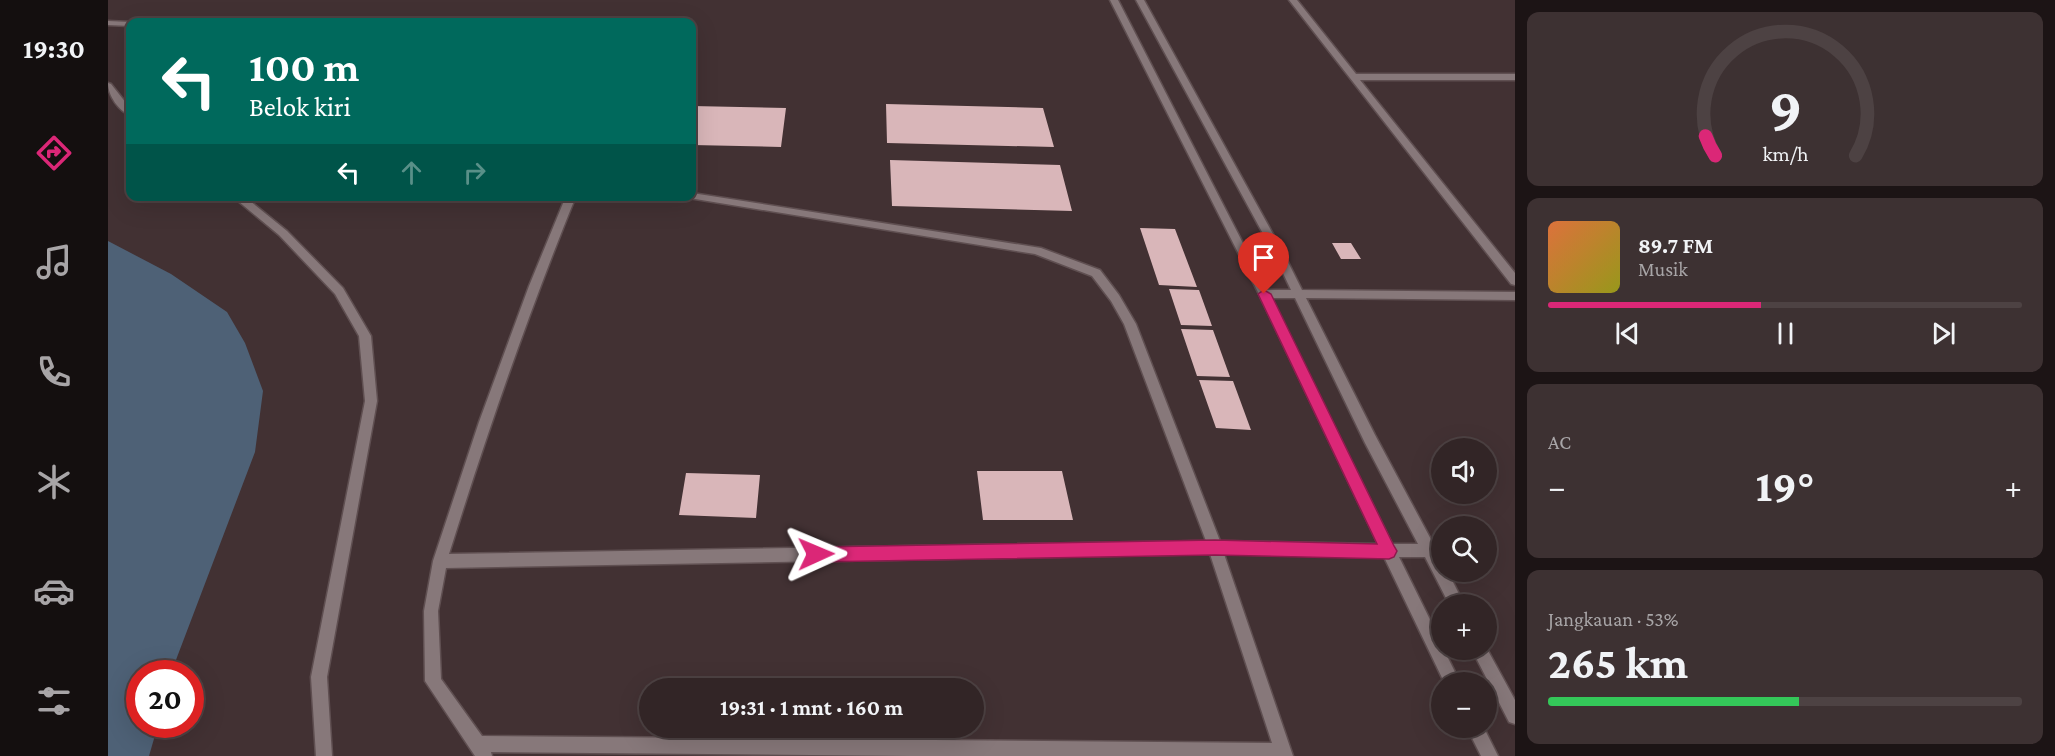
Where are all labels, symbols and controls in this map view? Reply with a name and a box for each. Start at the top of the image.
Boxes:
text: 19:30 [23,34,85,64]
icon: left [150,42,228,120]
text: 100 m [249,43,359,90]
text: 9 [1768,74,1802,143]
text: Belok kiri [249,92,351,122]
icon: directions [33,132,75,174]
text: km/h [1762,142,1809,166]
icon: left [332,156,365,189]
icon: ahead [395,156,428,189]
icon: right [458,156,491,189]
pin [1238,232,1289,294]
text: 89.7 FM [1638,233,1713,258]
icon: music [33,241,75,283]
icon: arrive [1247,241,1280,274]
text: Musik [1638,258,1688,280]
icon: previous [1611,317,1644,350]
icon: pause [1769,317,1802,350]
icon: next [1927,317,1960,350]
icon: phone [33,351,75,393]
text: AC [1548,431,1571,453]
map controls [1431,438,1497,738]
button: sound [1431,438,1497,504]
icon: climate [33,461,75,503]
text: 19° [1756,461,1814,511]
text: − [1548,468,1565,505]
text: + [2005,468,2022,505]
button: search [1431,516,1497,582]
position arrow [784,522,848,586]
icon: car [33,570,75,612]
button: + [1431,594,1497,660]
text: Jangkauan · 53% [1548,608,1679,630]
text: 265 km [1548,638,1688,688]
speed limit sign: 20 [126,660,204,738]
button: − [1431,672,1497,738]
icon: filters [33,680,75,722]
text: 19:31 · 1 mnt · 160 m [720,695,903,720]

